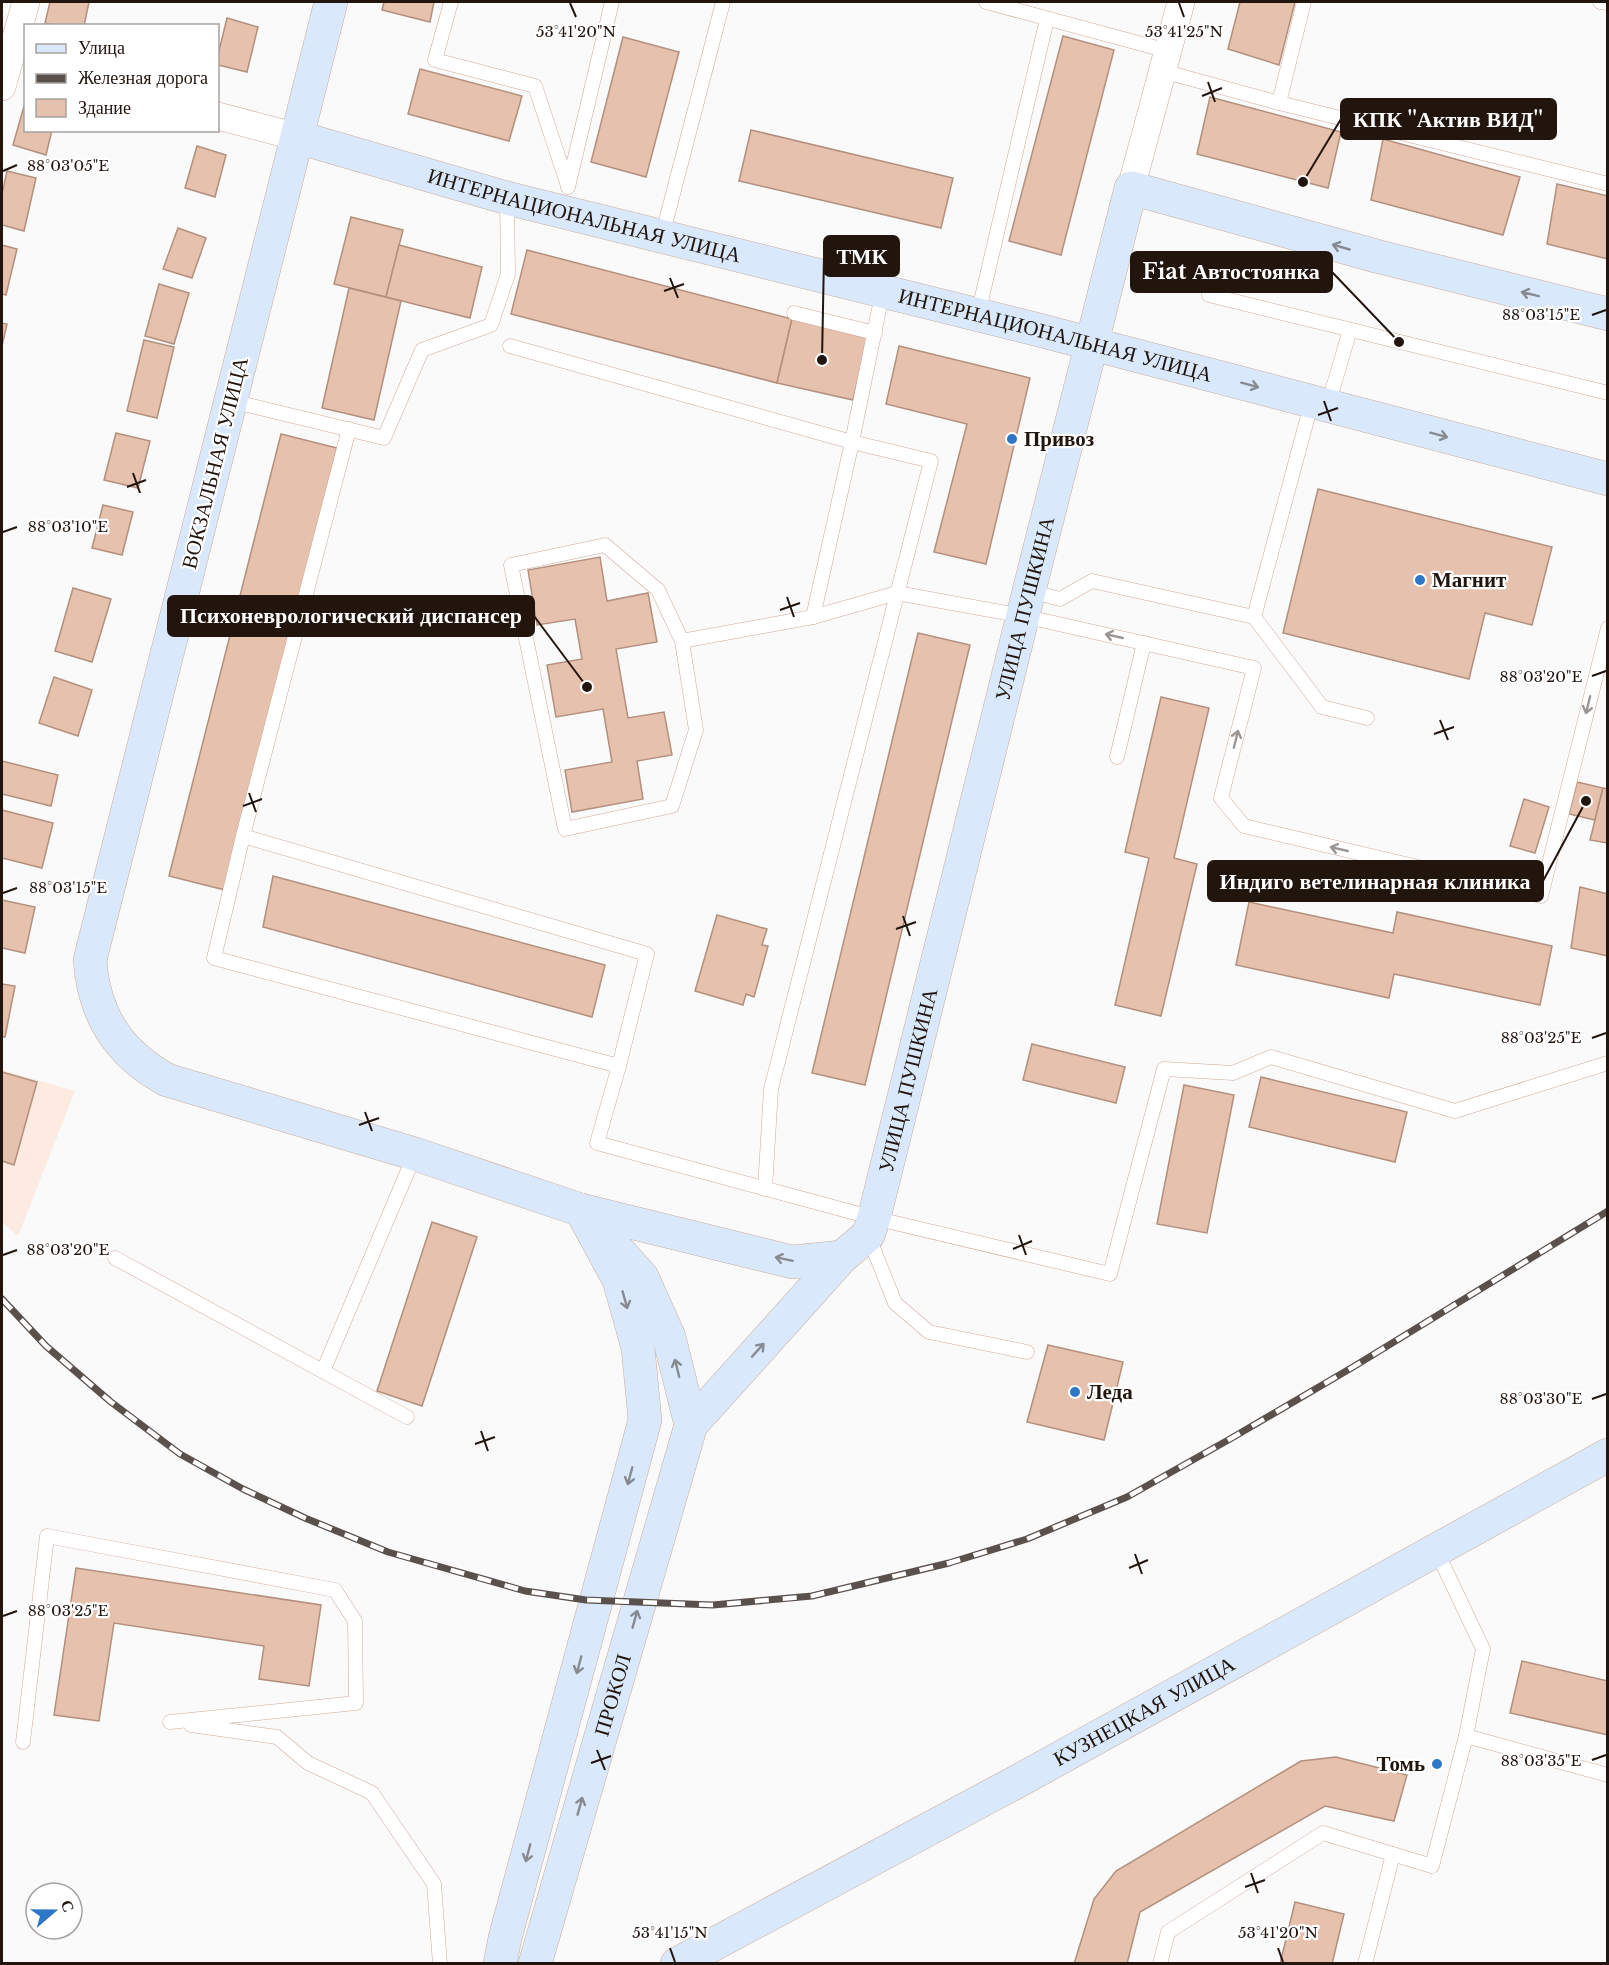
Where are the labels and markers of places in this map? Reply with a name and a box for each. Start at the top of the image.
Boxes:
callout: КПК ''Актив ВИД'' [1341,99,1556,139]
callout: ТМК [824,236,899,276]
callout: Fiat Автостоянка [1131,252,1332,292]
place label: Привоз [1024,426,1094,452]
marker: Привоз [1005,432,1019,446]
place label: Магнит [1432,567,1507,593]
marker: Магнит [1413,573,1427,587]
callout: Психоневрологический диспансер [168,596,534,636]
callout: Индиго ветелинарная клиника [1208,861,1543,901]
place label: Леда [1087,1379,1133,1405]
marker: Леда [1068,1385,1082,1399]
place label: Томь [1376,1751,1425,1777]
marker: Томь [1430,1757,1444,1771]

